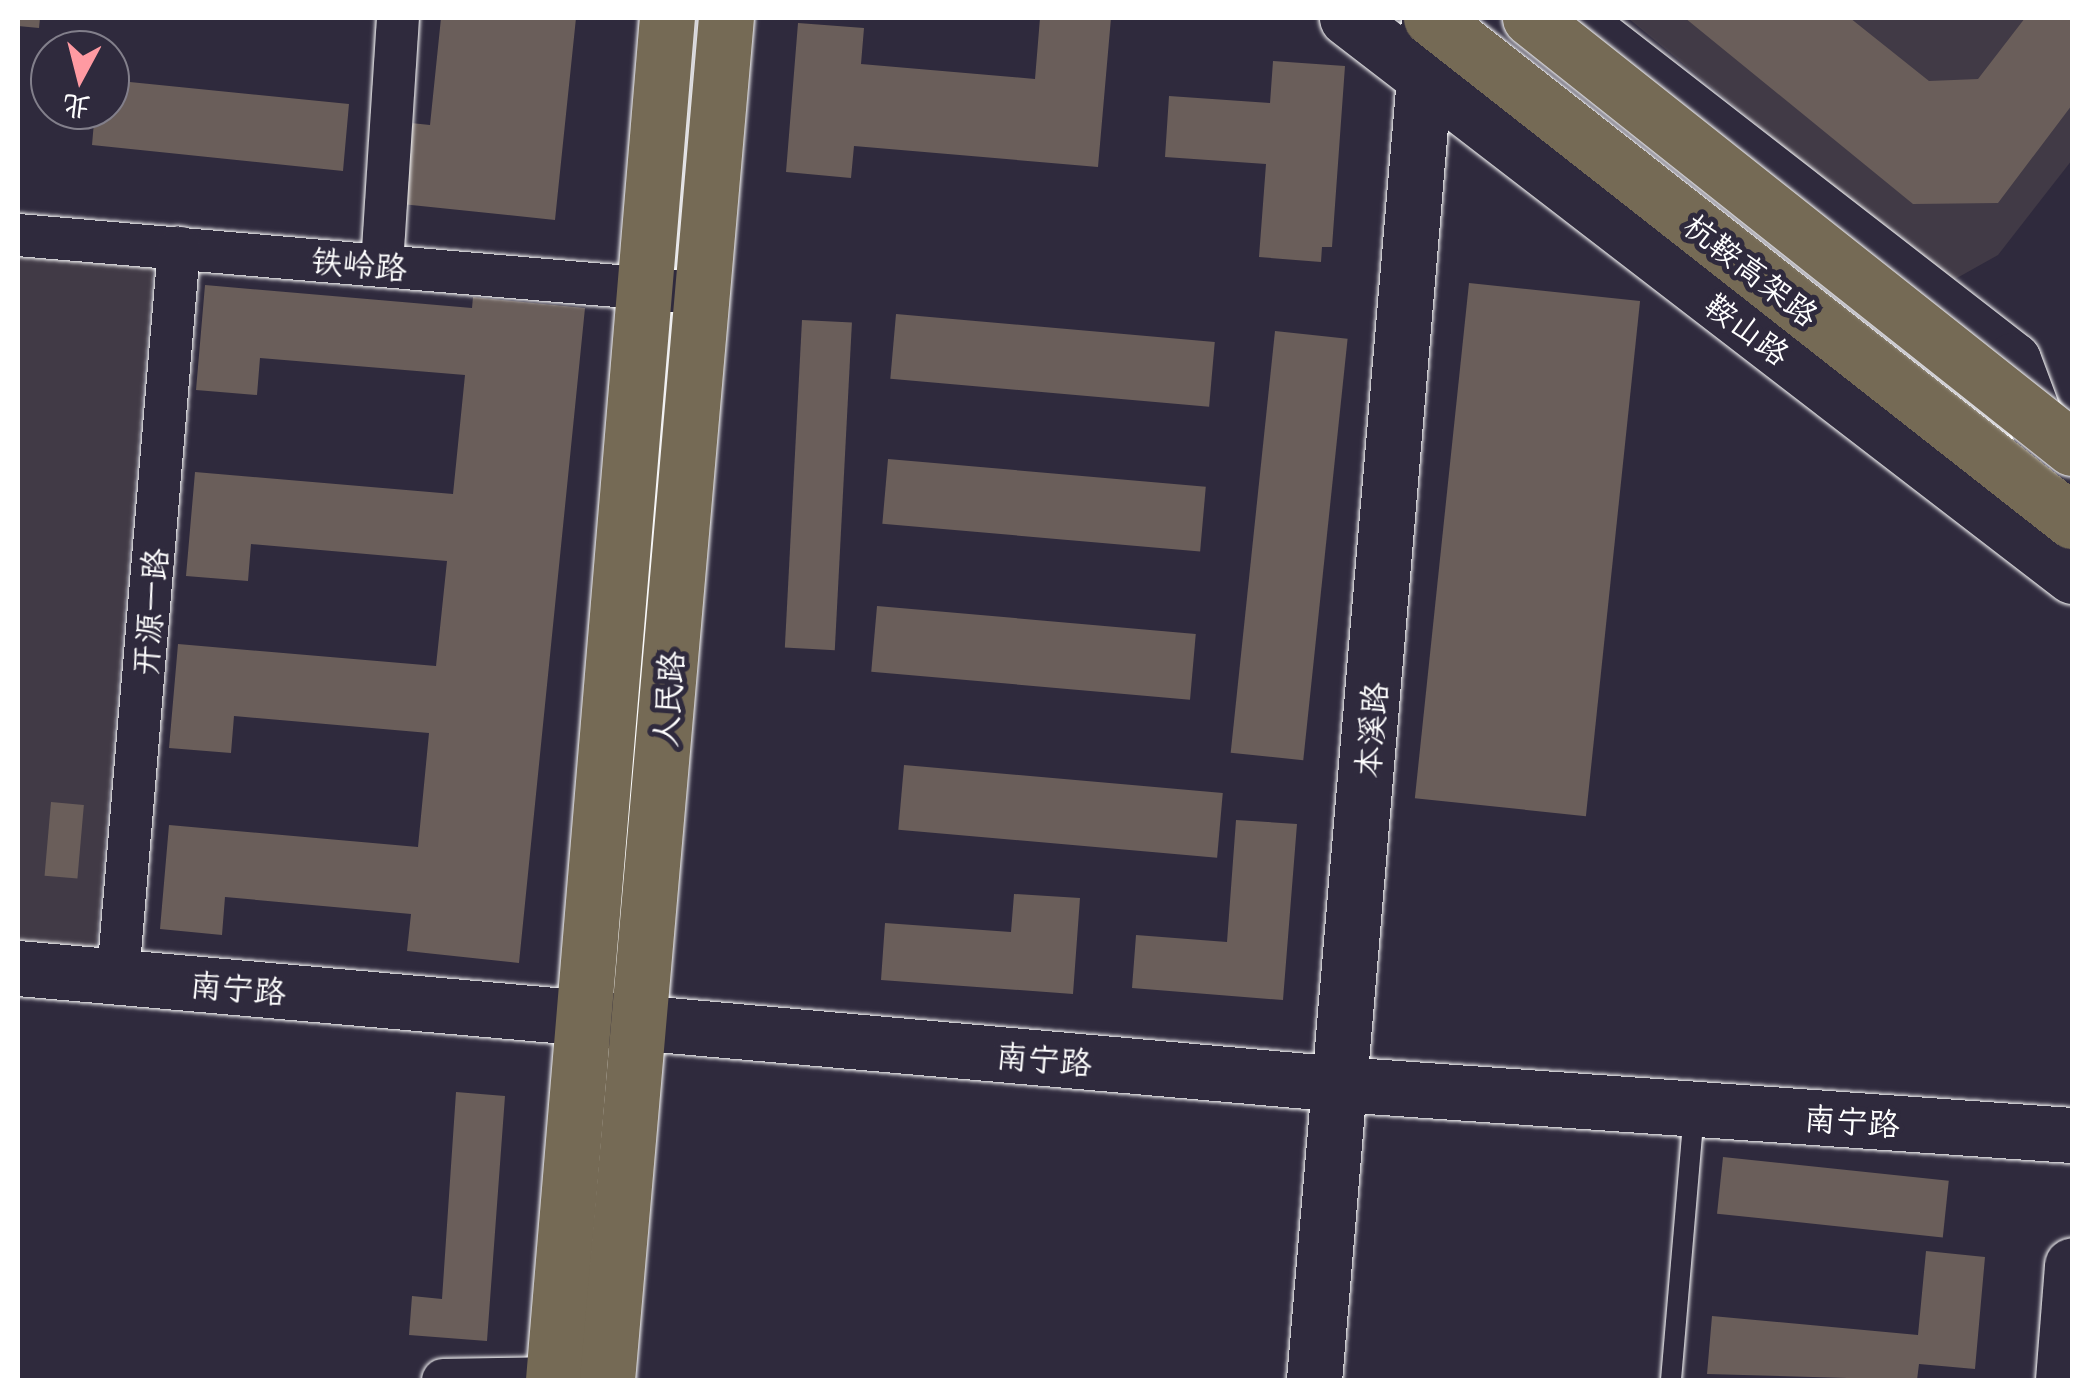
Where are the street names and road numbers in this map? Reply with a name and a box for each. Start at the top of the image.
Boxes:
street label: 杭鞍高架路 [1677,205,1827,333]
street label: 铁岭路 [310,240,408,286]
street label: 鞍山路 [1698,284,1798,372]
street label: 开源一路 [124,547,174,677]
street label: 人民路 [644,650,690,748]
street label: 本溪路 [1347,681,1393,779]
street label: 南宁路 [189,964,287,1010]
street label: 南宁路 [995,1035,1093,1081]
street label: 南宁路 [1803,1097,1901,1143]

